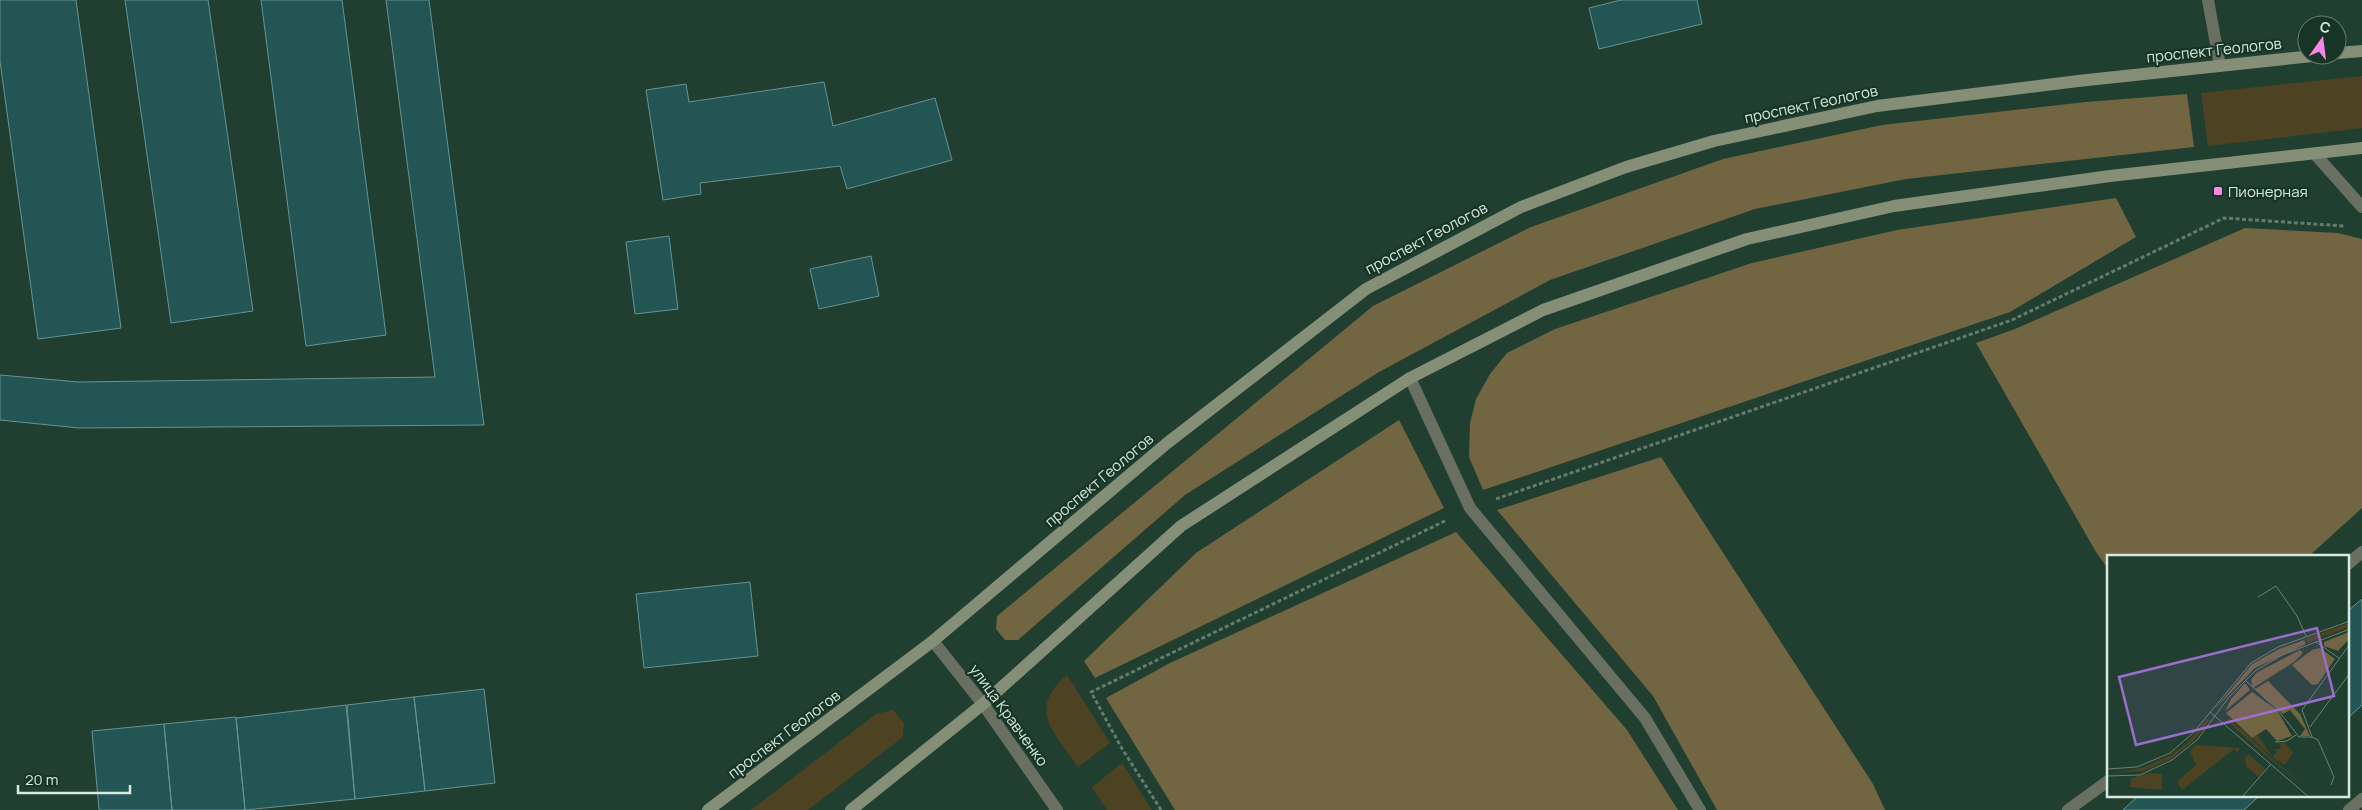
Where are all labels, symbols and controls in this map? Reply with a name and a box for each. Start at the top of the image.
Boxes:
north arrow [2297,15,2347,65]
text: С [2318,16,2333,37]
street label: проспект Геологов [2145,32,2283,68]
street label: проспект Геологов [1742,80,1880,128]
place label: Пионерная [2228,181,2308,202]
marker: Пионерная [2212,185,2224,197]
street label: проспект Геологов [1361,197,1491,279]
street label: проспект Геологов [1040,428,1158,532]
inset map [2107,555,2350,798]
street label: улица Кравченко [965,660,1053,770]
street label: проспект Геологов [723,685,845,783]
scale bar [18,762,130,794]
text: 20 m [25,769,58,790]

